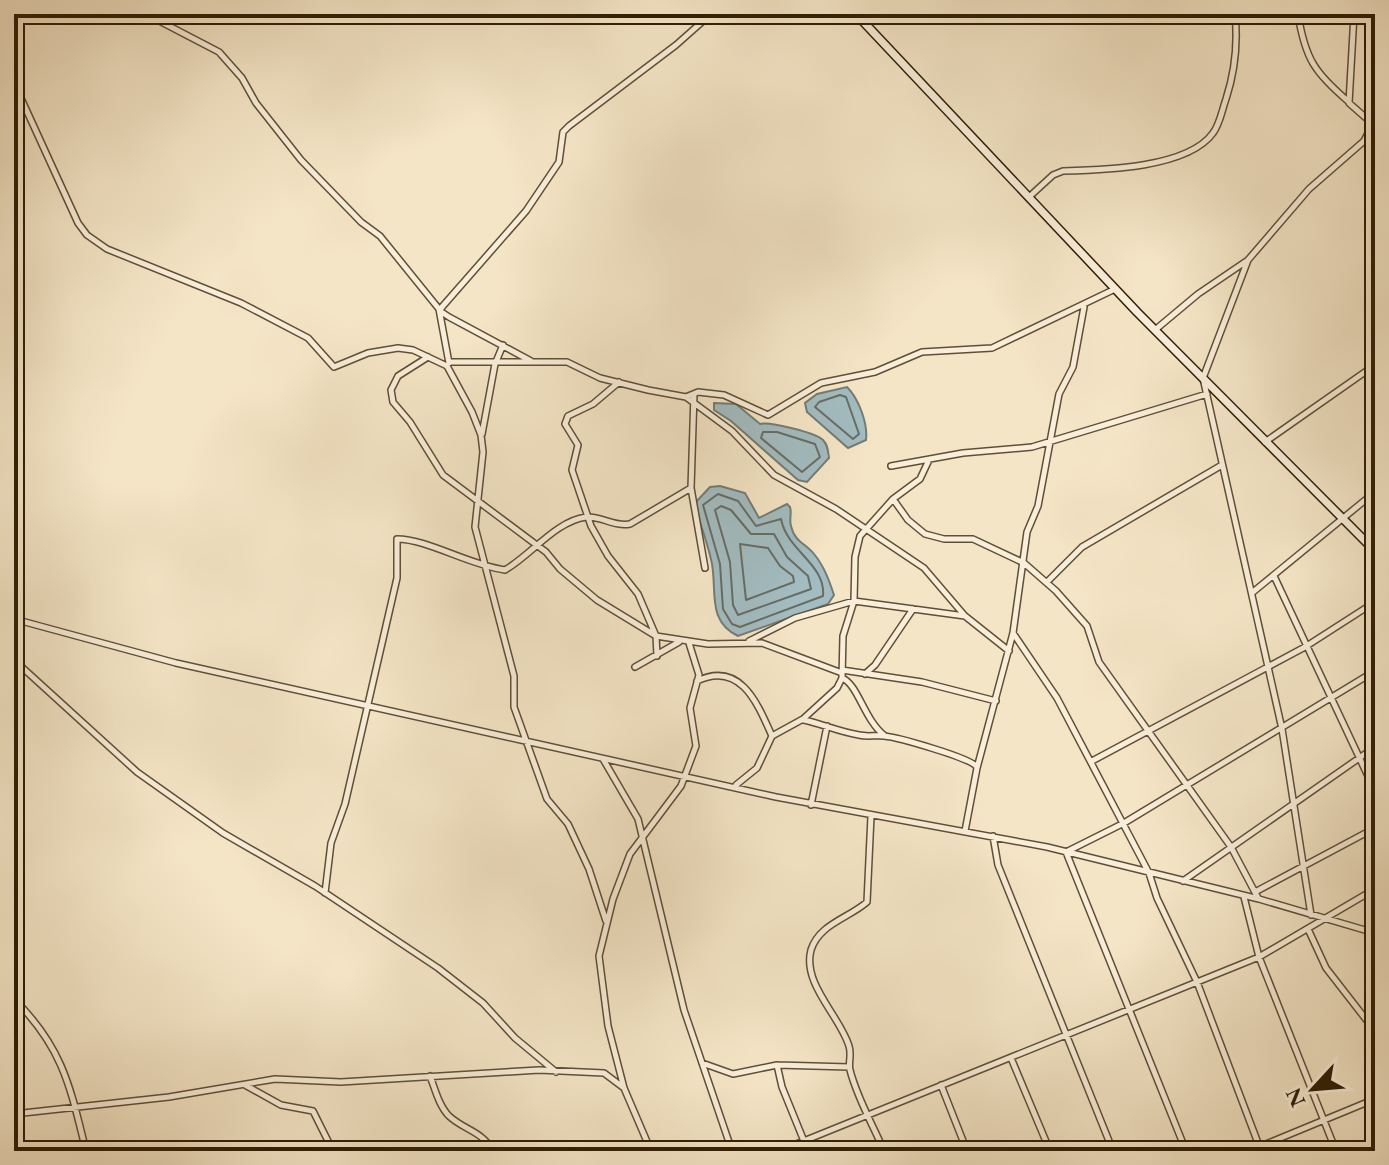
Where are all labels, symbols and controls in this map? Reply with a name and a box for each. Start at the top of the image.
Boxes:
north arrow [1273,1049,1353,1129]
text: N [1278,1083,1312,1112]

